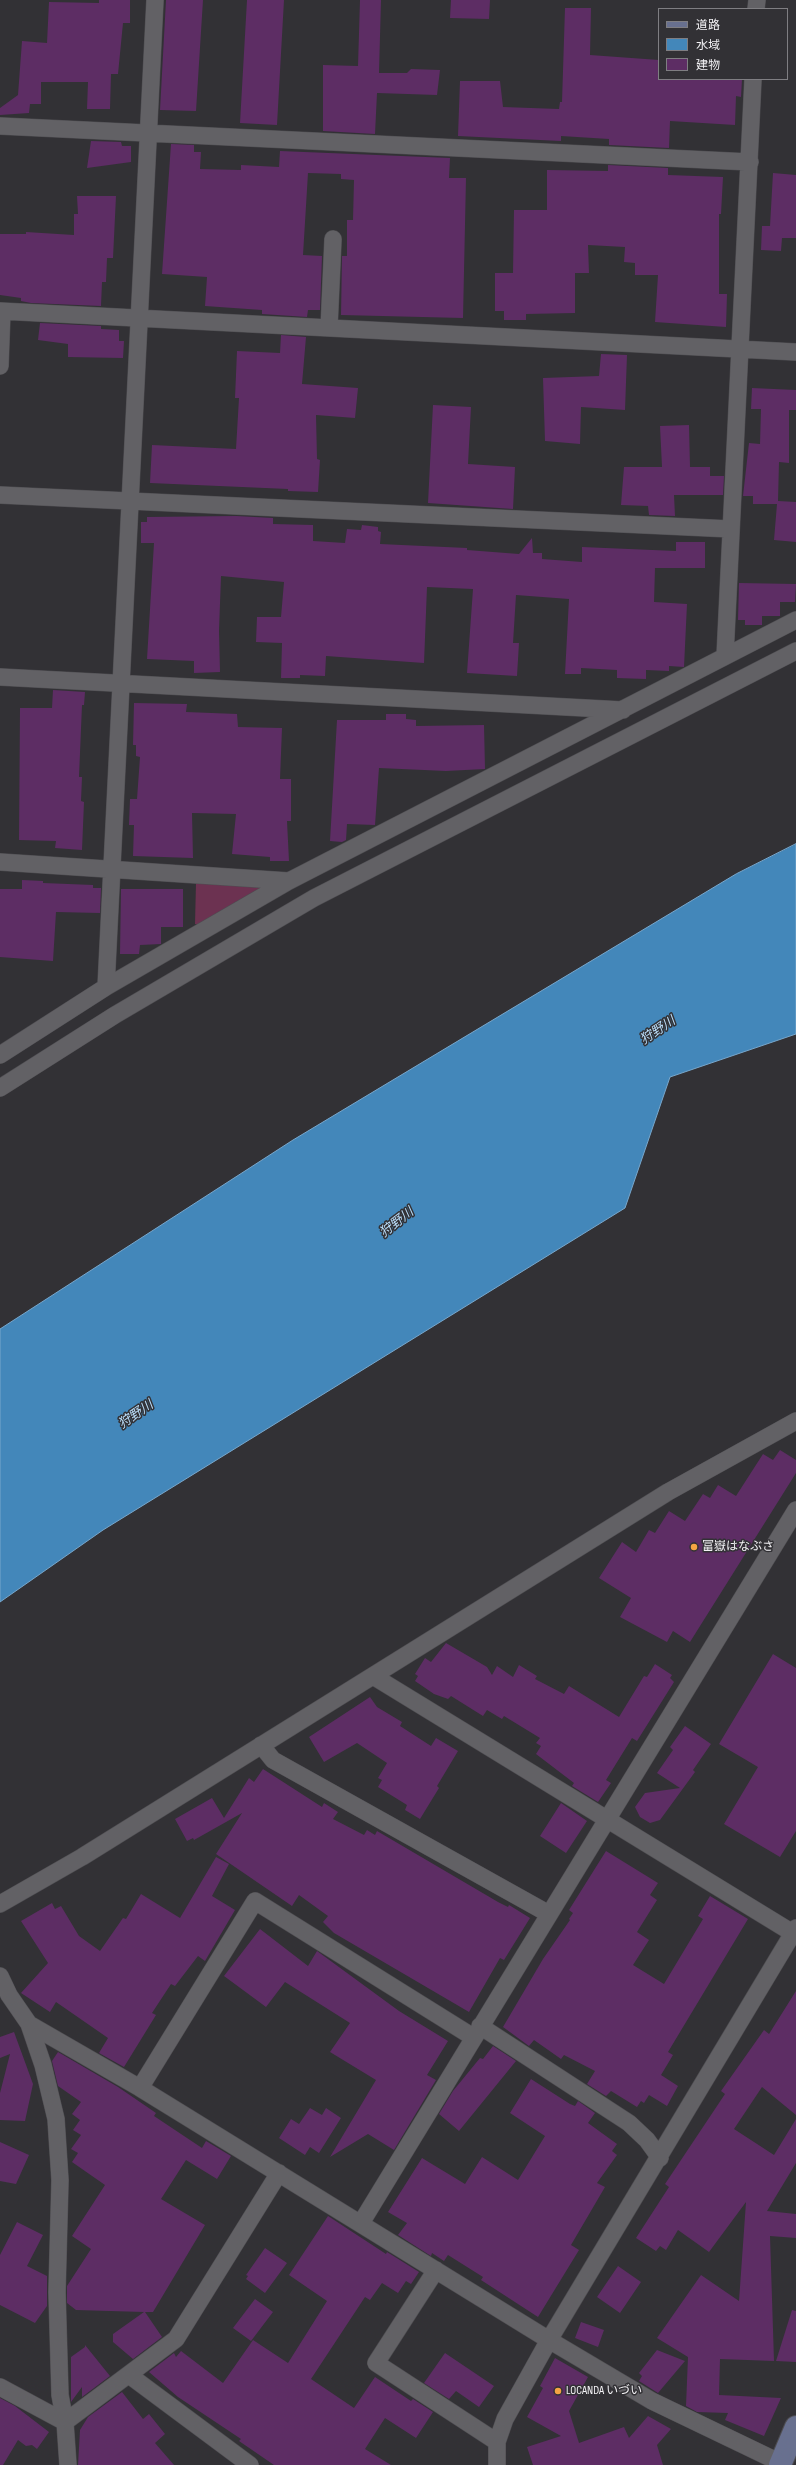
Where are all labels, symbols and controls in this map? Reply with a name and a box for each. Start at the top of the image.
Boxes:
legend [658,8,788,80]
text: 道路 [696,18,720,33]
text: 水域 [696,38,720,53]
text: 建物 [696,58,720,73]
water label: 狩野川 [637,1014,679,1048]
water label: 狩野川 [377,1205,417,1241]
water label: 狩野川 [116,1397,156,1433]
place label: 富嶽はなぶさ [702,1540,774,1554]
marker: 富嶽はなぶさ [689,1542,699,1552]
place label: LOCANDA いづい [566,2384,642,2398]
marker: LOCANDA いづい [553,2386,563,2396]

